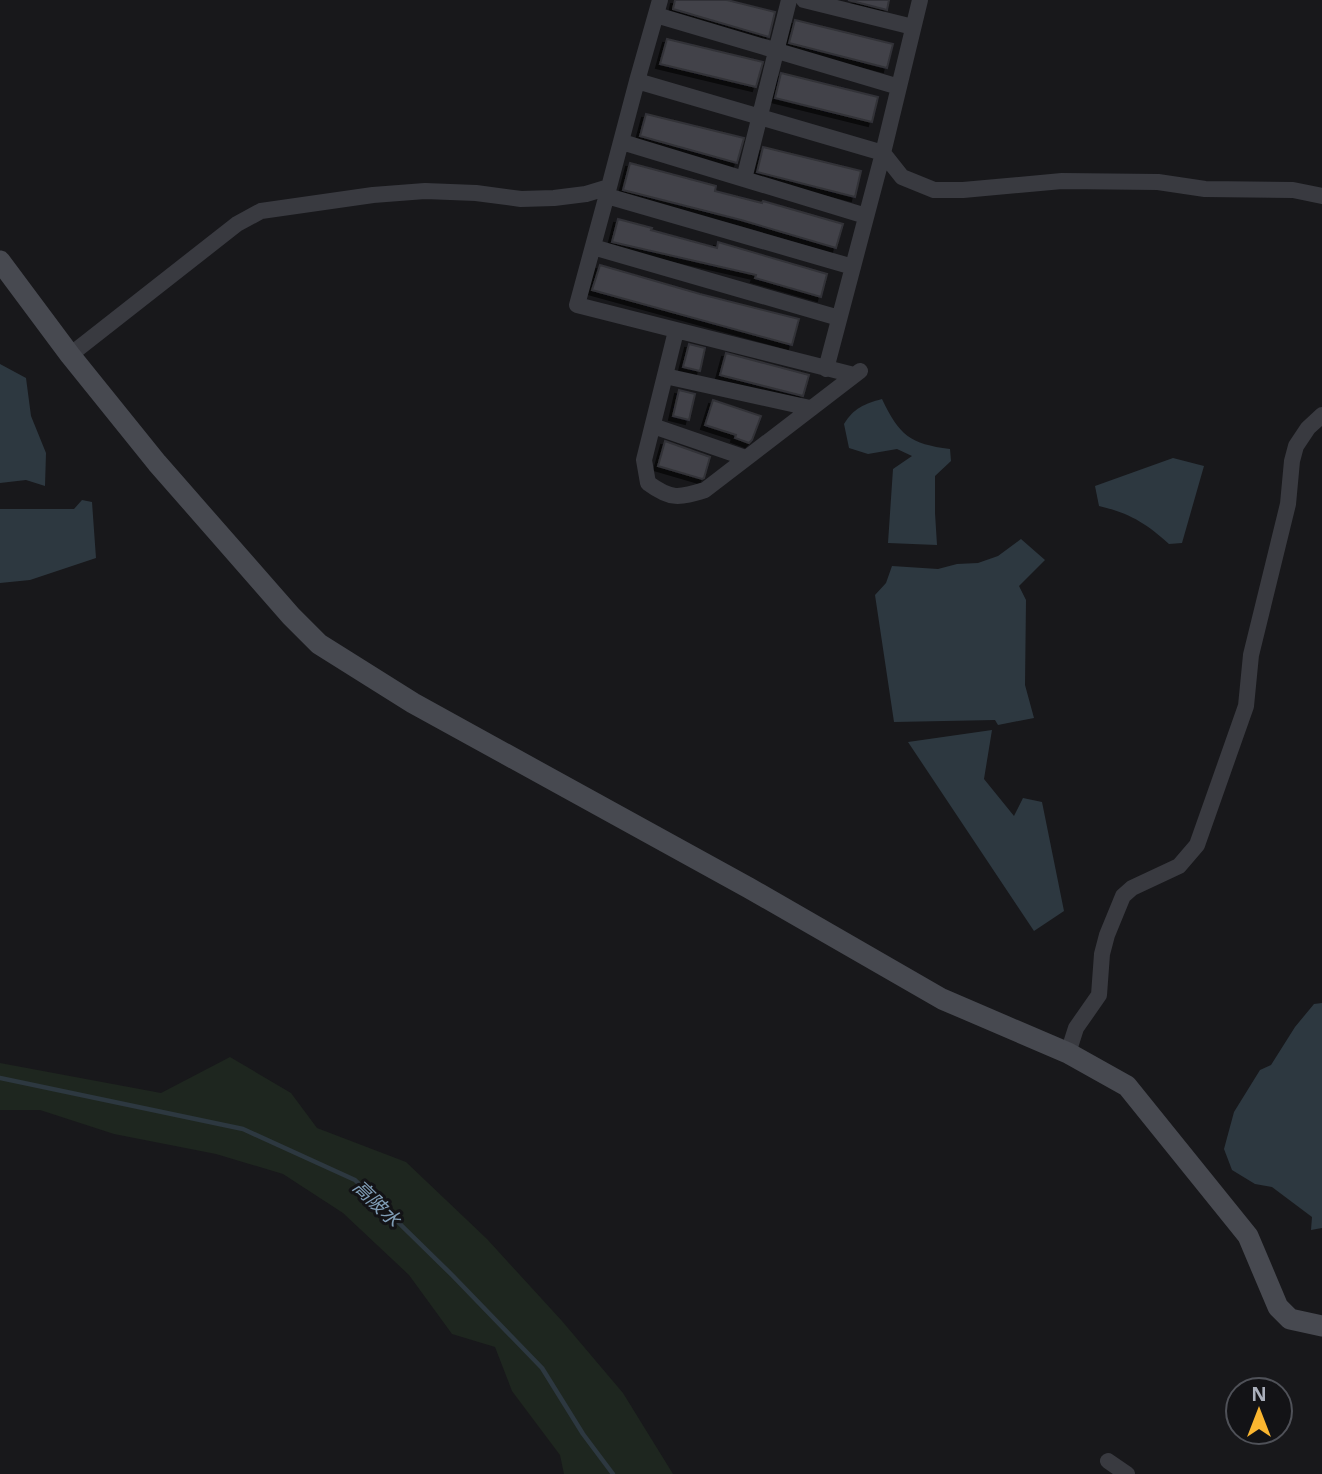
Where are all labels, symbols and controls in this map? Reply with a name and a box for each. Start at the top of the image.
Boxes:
water label: 高陂水 [347,1174,407,1233]
north arrow [1224,1376,1294,1446]
text: N [1251,1381,1267,1407]

